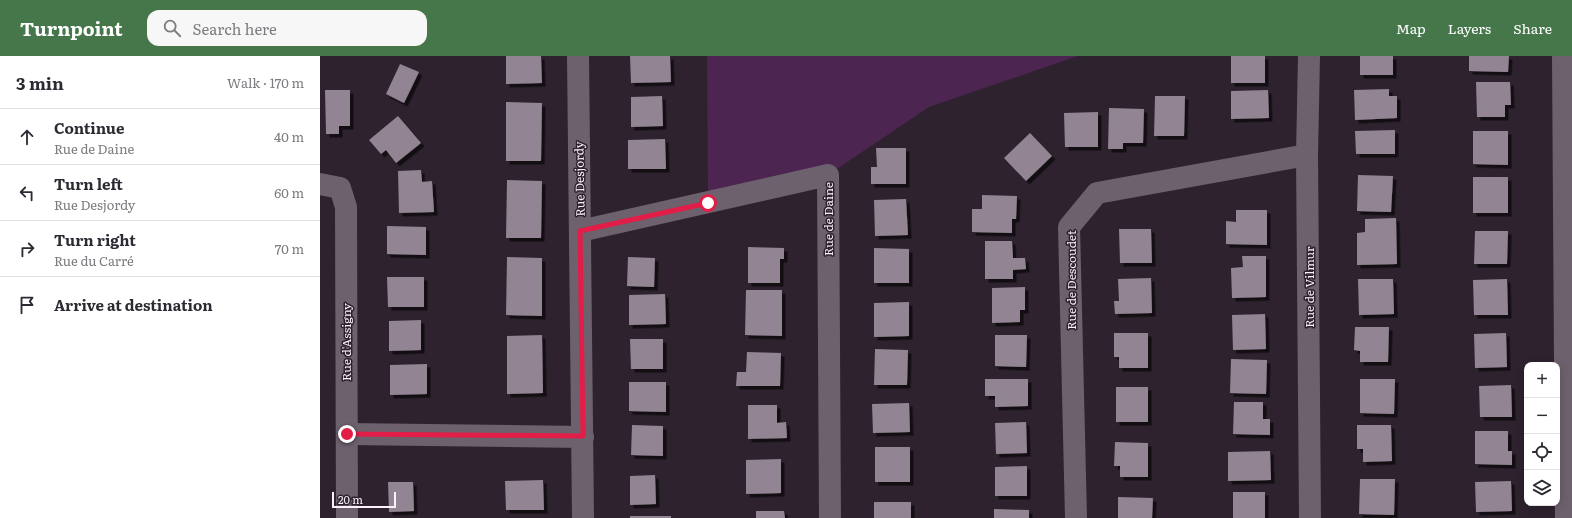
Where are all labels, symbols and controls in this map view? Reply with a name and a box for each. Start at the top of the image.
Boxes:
search box [147,10,427,46]
text: Turnpoint [20,14,123,42]
icon: search [161,17,183,39]
text: Search here [193,17,277,40]
text: Map [1396,18,1426,38]
text: Layers [1448,18,1491,38]
text: Share [1513,18,1552,38]
text: 3 min [16,70,64,95]
text: Walk · 170 m [227,73,304,92]
text: Continue [54,116,124,139]
icon: ahead [16,126,38,148]
text: 40 m [274,127,304,146]
text: Rue de Daine [54,139,134,158]
street label: Rue Desjordy [569,141,589,217]
text: Turn left [54,172,123,195]
icon: left [16,182,38,204]
street label: Rue de Daine [819,182,837,256]
text: 60 m [274,183,304,202]
route start [699,194,717,212]
text: Rue Desjordy [54,195,135,214]
text: Turn right [54,228,136,251]
street label: Rue de Descoudet [1062,230,1080,330]
icon: right [16,238,38,260]
text: 70 m [275,239,304,258]
street label: Rue de Vilmur [1300,246,1318,328]
text: Rue du Carré [54,251,134,270]
text: Arrive at destination [54,293,213,316]
icon: arrive [16,294,38,316]
street label: Rue d'Assigny [337,303,355,381]
map controls [1524,362,1560,506]
button: + [1524,362,1560,398]
button: − [1524,398,1560,434]
route end [338,425,356,443]
button: locate [1524,434,1560,470]
button: layers [1524,470,1560,506]
scale bar [332,490,396,509]
text: 20 m [338,491,363,507]

